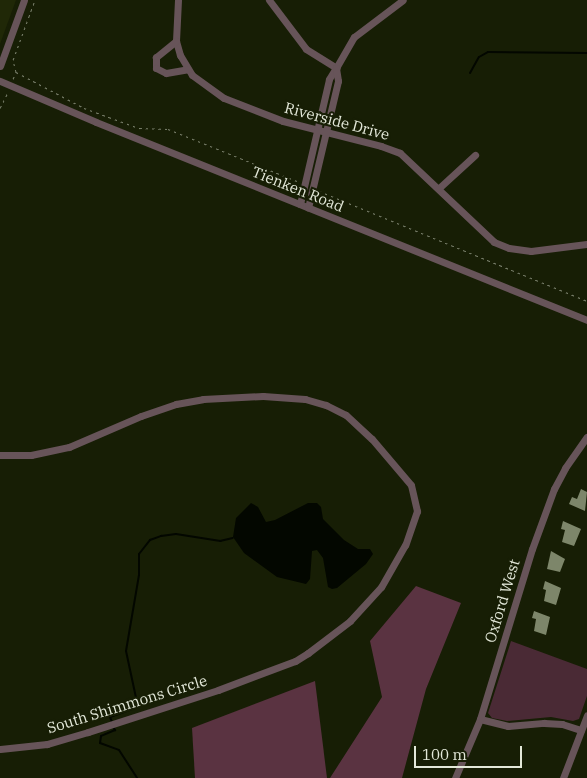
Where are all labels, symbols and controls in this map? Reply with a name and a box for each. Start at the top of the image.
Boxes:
street label: Riverside Drive [283,98,391,144]
street label: Tienken Road [249,162,347,216]
street label: Oxford West [481,557,523,645]
street label: South Shimmons Circle [45,671,209,737]
scale bar [417,736,524,768]
text: 100 m [422,745,467,764]

